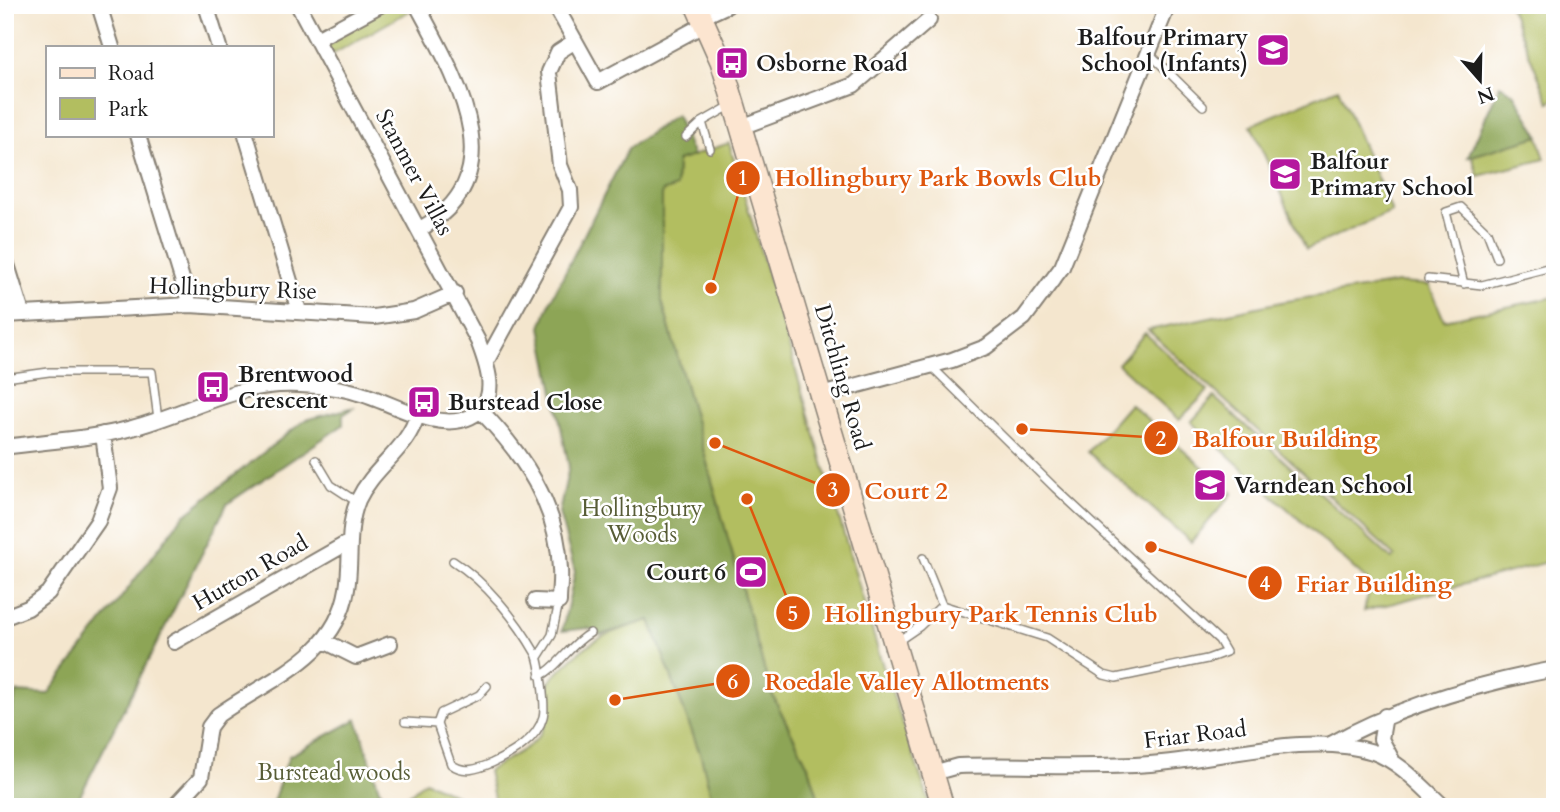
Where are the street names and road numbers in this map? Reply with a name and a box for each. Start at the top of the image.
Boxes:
street label: Stanmer Villas [368,104,461,241]
street label: Hollingbury Rise [148,270,317,307]
street label: Ditchling Road [807,301,878,454]
street label: Hutton Road [187,526,314,618]
street label: Friar Road [1142,713,1249,756]

